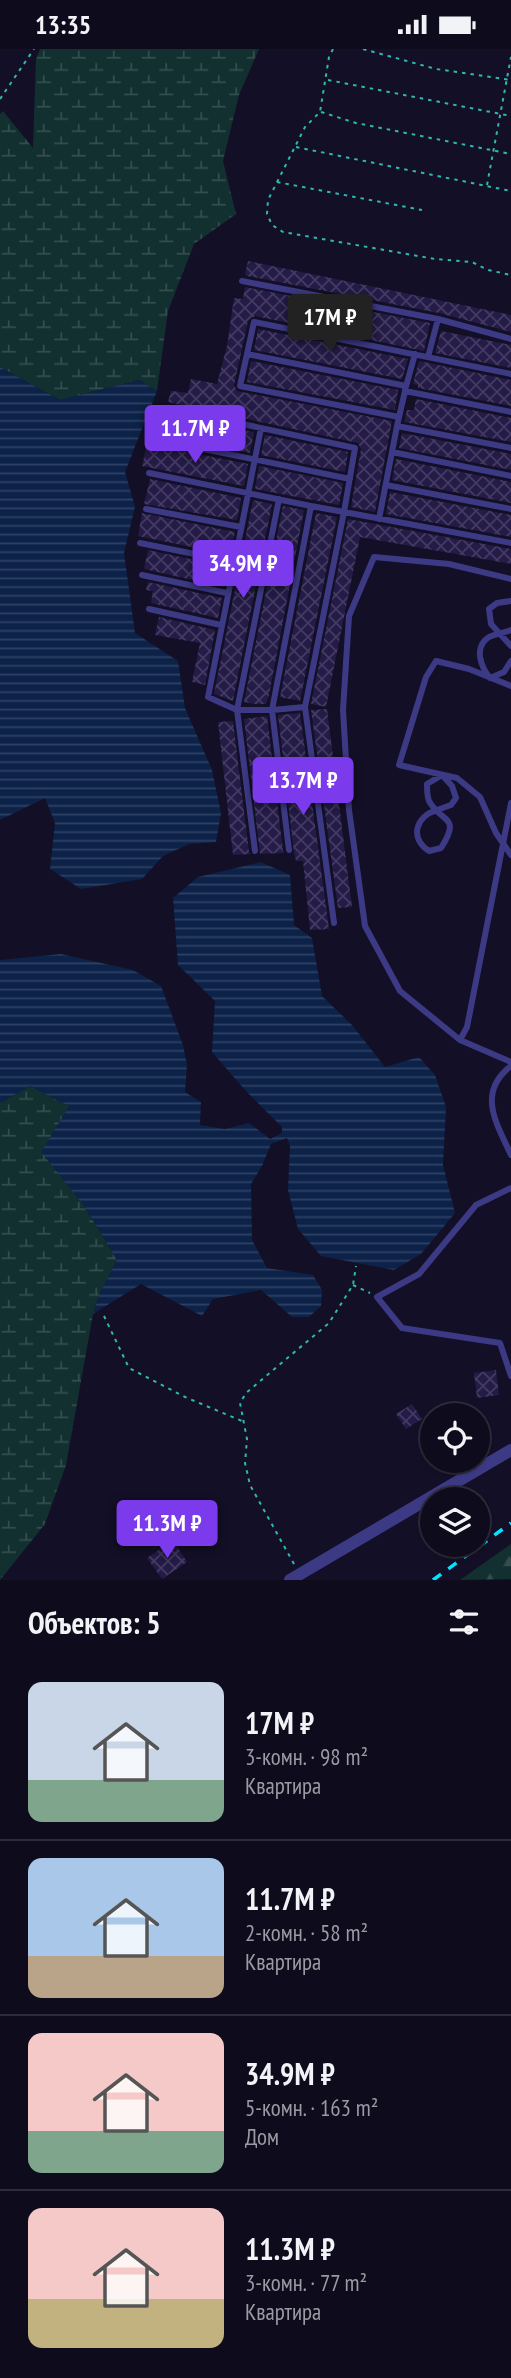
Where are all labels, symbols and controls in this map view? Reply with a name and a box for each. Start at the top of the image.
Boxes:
text: 13:35 [35,8,91,41]
pin: 17M ₽ [281,295,379,354]
text: 17M ₽ [304,302,356,331]
pin: 11.7M ₽ [130,405,260,465]
text: 11.7M ₽ [161,413,229,442]
pin: 34.9M ₽ [178,540,308,600]
text: 34.9M ₽ [209,548,277,577]
pin: 13.7M ₽ [238,757,368,817]
text: 13.7M ₽ [269,765,337,794]
map controls [420,1403,490,1557]
button: locate [420,1403,490,1473]
button: layers [420,1487,490,1557]
pin: 11.3M ₽ [102,1501,232,1560]
text: 11.3M ₽ [133,1508,201,1537]
text: Объектов: 5 [28,1603,161,1642]
icon: filters [445,1603,483,1641]
text: 17M ₽ [245,1703,314,1742]
icon: home [84,1710,168,1794]
text: 3-комн. · 98 m² [245,1742,368,1771]
text: Квартира [245,1771,321,1800]
text: 11.7M ₽ [245,1879,335,1918]
icon: home [84,1886,168,1970]
text: 2-комн. · 58 m² [245,1918,368,1947]
text: Квартира [245,1947,321,1976]
text: 34.9M ₽ [245,2054,335,2093]
icon: home [84,2061,168,2145]
text: 5-комн. · 163 m² [245,2093,378,2122]
text: Дом [245,2122,279,2151]
text: 11.3M ₽ [245,2229,335,2268]
icon: home [84,2236,168,2320]
text: 3-комн. · 77 m² [245,2268,367,2297]
text: Квартира [245,2297,321,2326]

